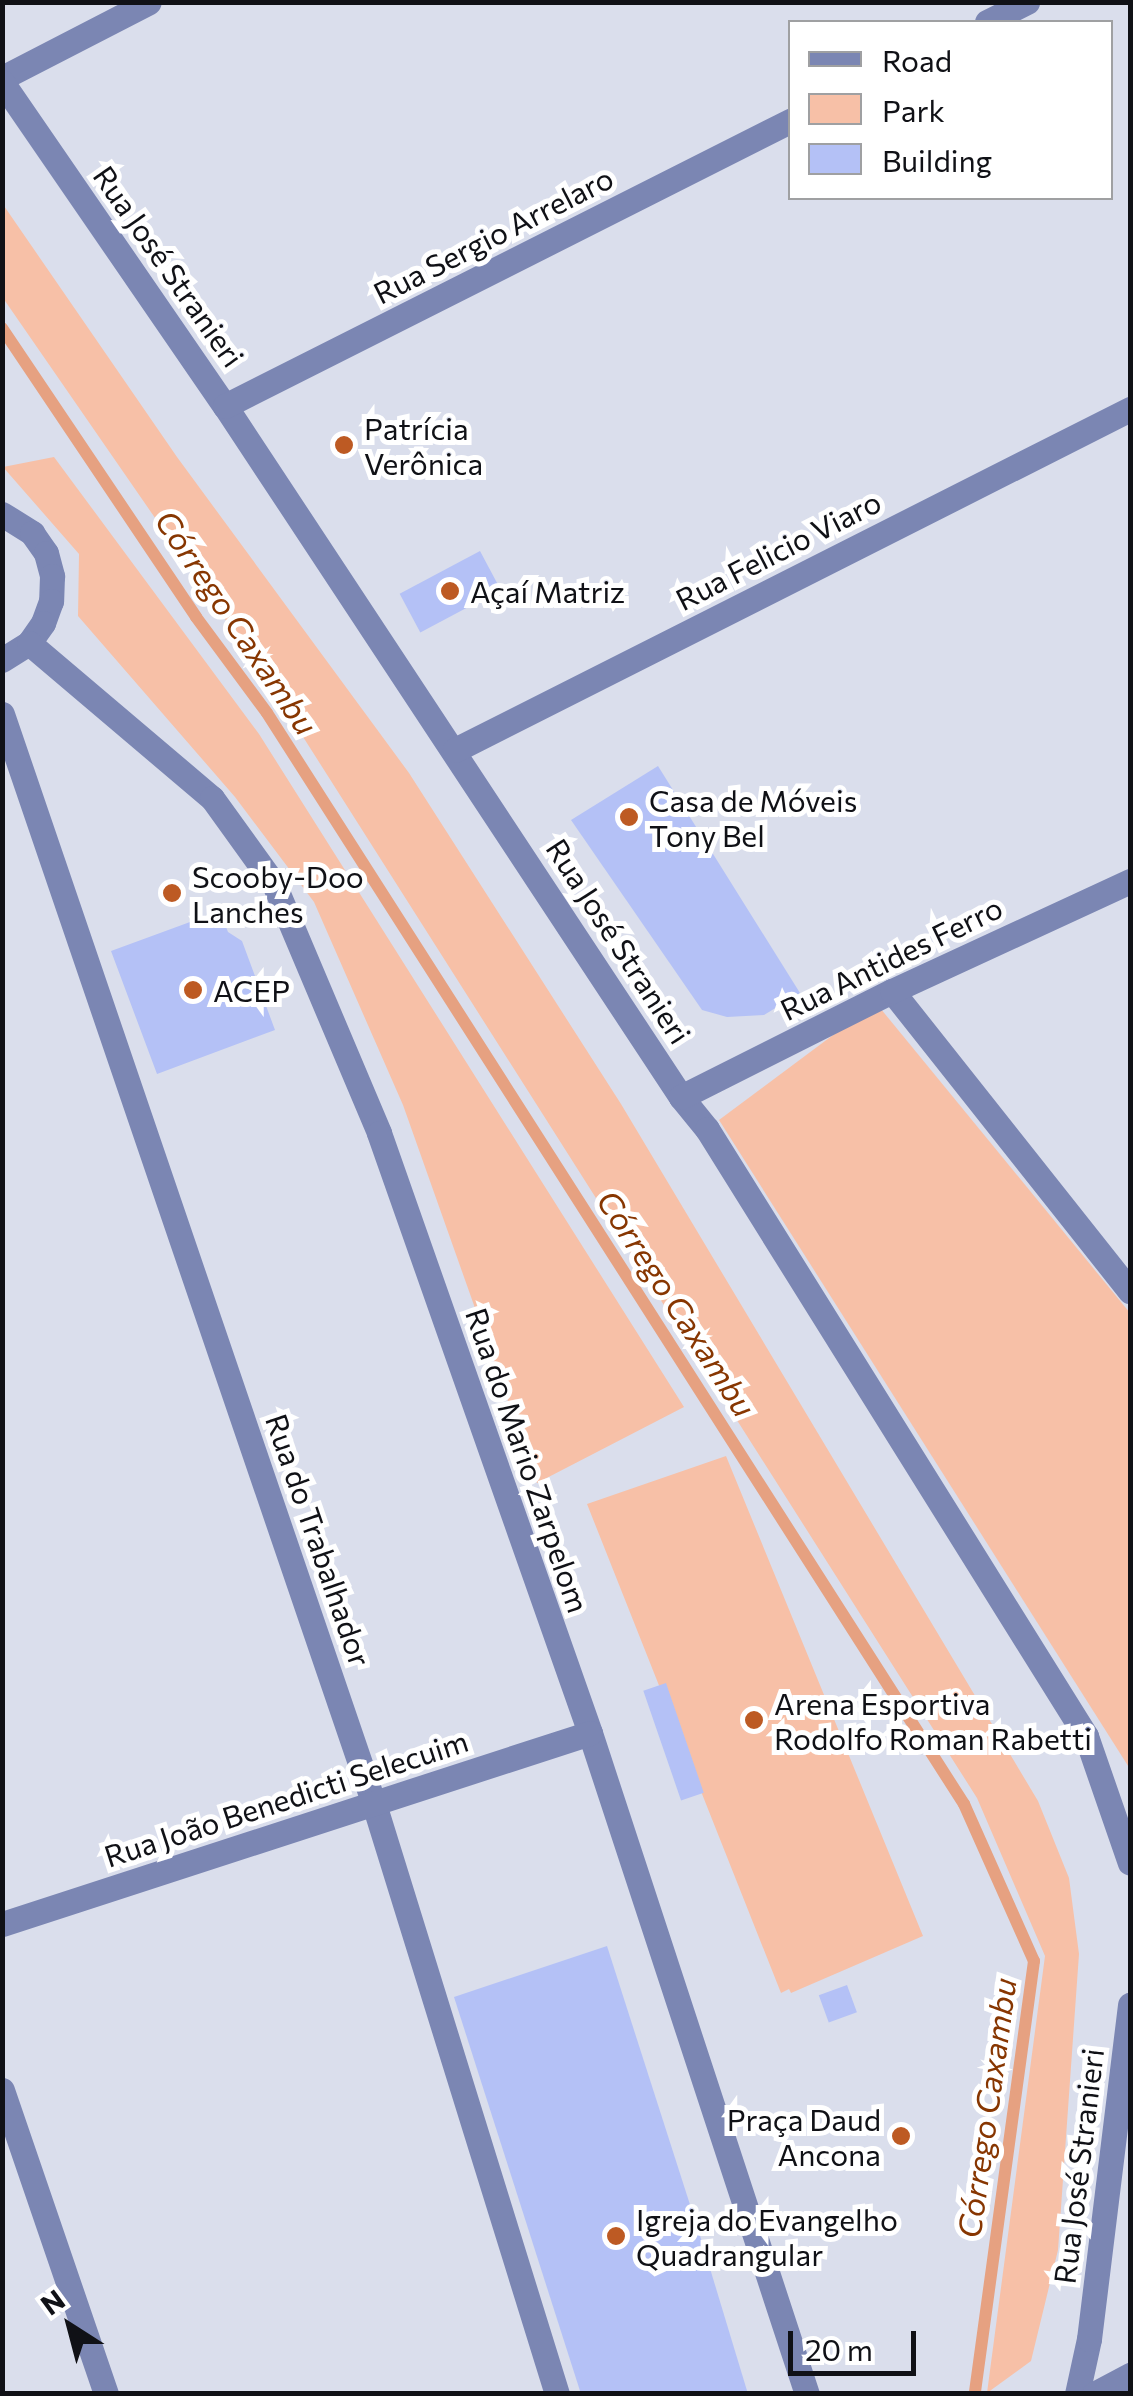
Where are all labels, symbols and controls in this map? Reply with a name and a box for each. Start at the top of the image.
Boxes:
legend [788,20,1113,200]
text: Road [882,41,952,78]
text: Park [882,91,945,128]
text: Building [882,141,992,178]
street label: Rua José Stranieri [86,159,252,373]
street label: Rua Sergio Arrelaro [367,159,619,311]
place label: Patrícia Verônica [364,410,483,480]
marker: Patrícia Verônica [333,434,355,456]
street label: Rua Felicio Viaro [669,483,887,617]
water label: Córrego Caxambu [148,503,326,741]
place label: Açaí Matriz [470,573,625,609]
marker: Açaí Matriz [439,580,461,602]
place label: Casa de Móveis Tony Bel [649,782,857,852]
marker: Casa de Móveis Tony Bel [618,806,640,828]
street label: Rua José Stranieri [539,832,699,1050]
place label: Scooby-Doo Lanches [192,858,364,928]
marker: Scooby-Doo Lanches [161,882,183,904]
street label: Rua Antides Ferro [774,889,1008,1027]
place label: ACEP [213,972,290,1008]
marker: ACEP [182,979,204,1001]
water label: Córrego Caxambu [589,1183,765,1423]
street label: Rua do Mario Zarpelom [459,1303,597,1617]
street label: Rua do Trabalhador [259,1409,379,1671]
place label: Arena Esportiva Rodolfo Roman Rabetti [774,1685,1092,1756]
marker: Arena Esportiva Rodolfo Roman Rabetti [743,1709,765,1731]
street label: Rua João Benedicti Selecuim [100,1722,472,1874]
water label: Córrego Caxambu [949,1975,1023,2241]
street label: Rua José Stranieri [1046,2046,1110,2286]
place label: Praça Daud Ancona [727,2101,881,2172]
marker: Praça Daud Ancona [890,2125,912,2147]
place label: Igreja do Evangelho Quadrangular [636,2201,898,2272]
marker: Igreja do Evangelho Quadrangular [605,2225,627,2247]
north arrow [20,2276,120,2376]
text: N [34,2282,71,2322]
scale bar [793,2311,920,2373]
text: 20 m [805,2330,873,2367]

